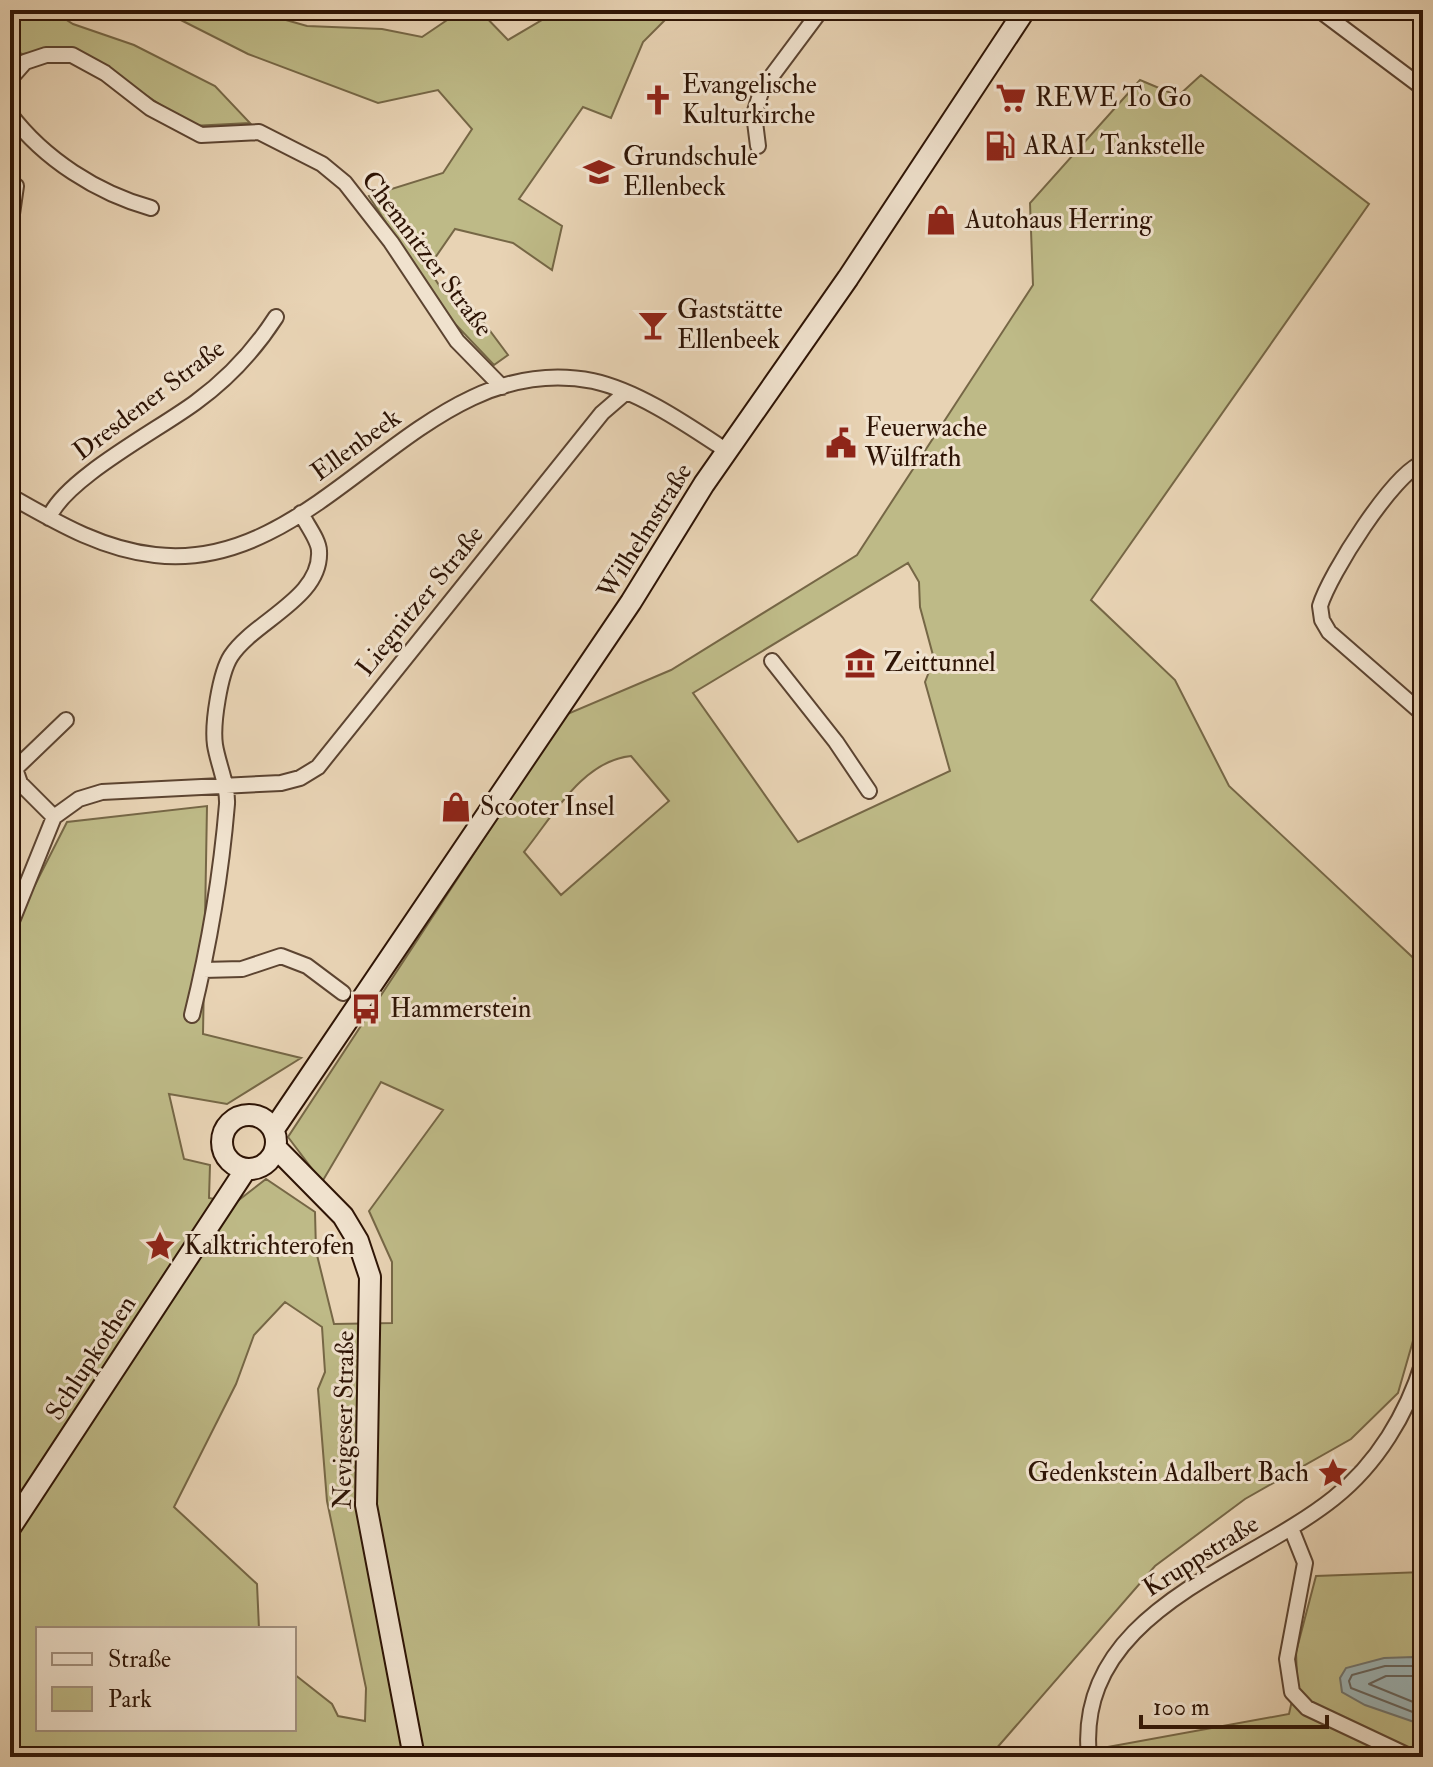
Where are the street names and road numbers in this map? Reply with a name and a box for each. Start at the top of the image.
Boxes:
street label: Chemnitzer Straße [354,165,500,343]
street label: Dresdener Straße [67,332,231,467]
street label: Ellenbeek [305,401,408,488]
street label: Wilhelmstraße [590,457,699,606]
street label: Liegnitzer Straße [349,519,491,683]
street label: Schlupkothen [39,1290,144,1427]
street label: Nevigeser Straße [326,1330,362,1510]
street label: Kruppstraße [1137,1508,1265,1605]

